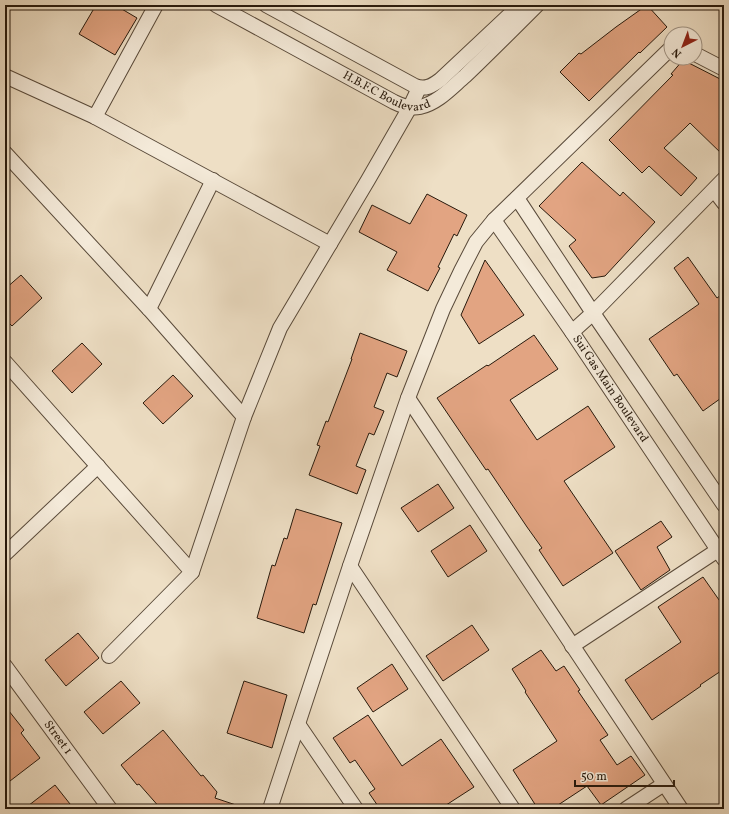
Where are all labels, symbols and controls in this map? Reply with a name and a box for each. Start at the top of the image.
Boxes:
north arrow [663,26,703,66]
text: N [669,44,685,61]
street label: H.B.F.C Boulevard [340,68,433,116]
street label: Sui Gas Main Boulevard [568,332,652,446]
street label: Street 1 [40,717,76,758]
scale bar [575,762,674,788]
text: 50 m [581,769,607,785]

